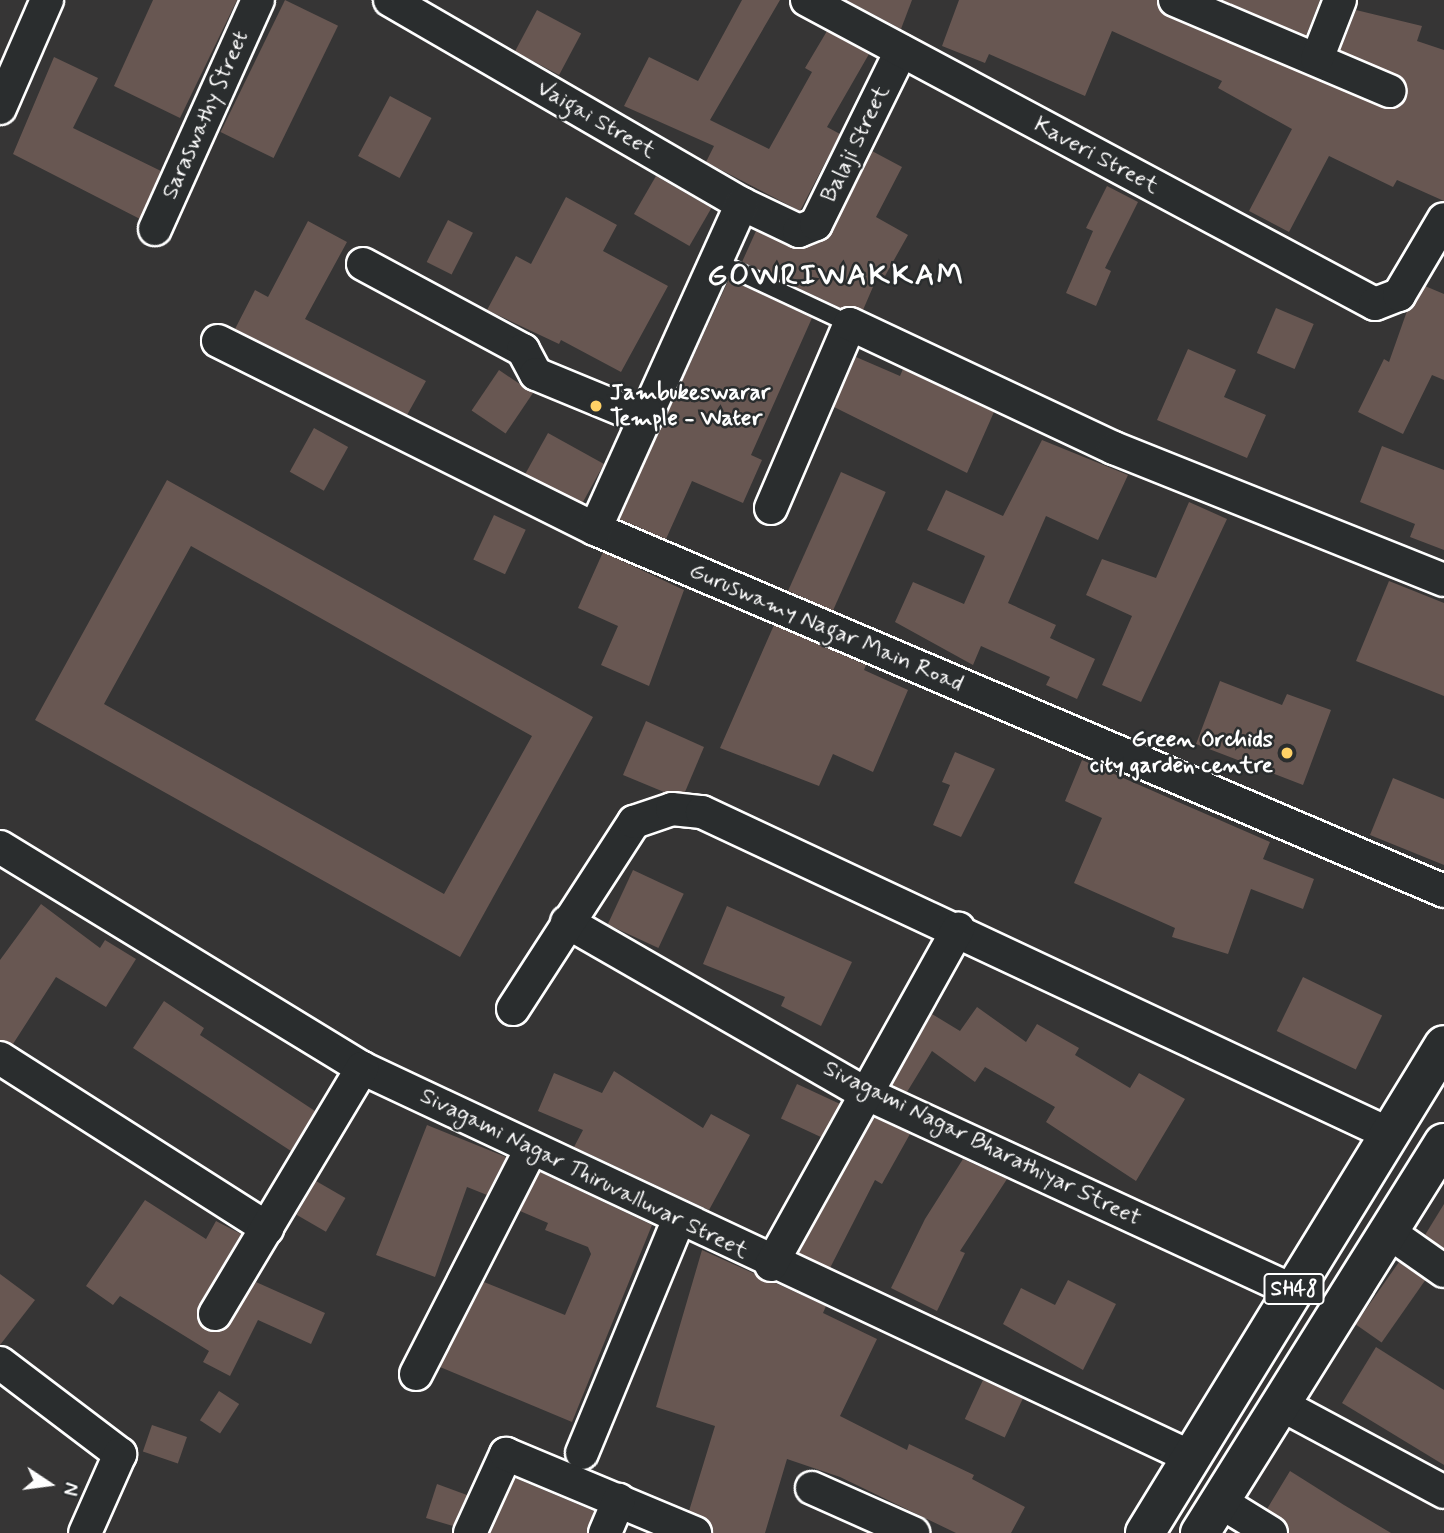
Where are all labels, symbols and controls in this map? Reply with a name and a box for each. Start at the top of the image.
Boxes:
street label: Saraswathy Street [156,25,256,205]
street label: Vaigai Street [532,75,660,165]
street label: Balaji Street [816,81,896,207]
street label: Kaveri Street [1029,111,1163,201]
district label: GOWRIWAKKAM [710,258,962,294]
place label: Jambukeswarar Temple - Water [610,379,770,433]
marker: Jambukeswarar Temple - Water [588,398,604,414]
street label: Guruswamy Nagar Main Road [687,559,965,697]
place label: Green Orchids city garden centre [1098,726,1273,780]
marker: Green Orchids city garden centre [1279,745,1295,761]
street label: Sivagami Nagar Bharathiyar Street [819,1055,1145,1233]
street label: Sivagami Nagar Thiruvalluvar Street [417,1083,751,1265]
road number: SH48 [1262,1272,1326,1306]
north arrow [14,1449,84,1519]
text: N [56,1480,84,1498]

